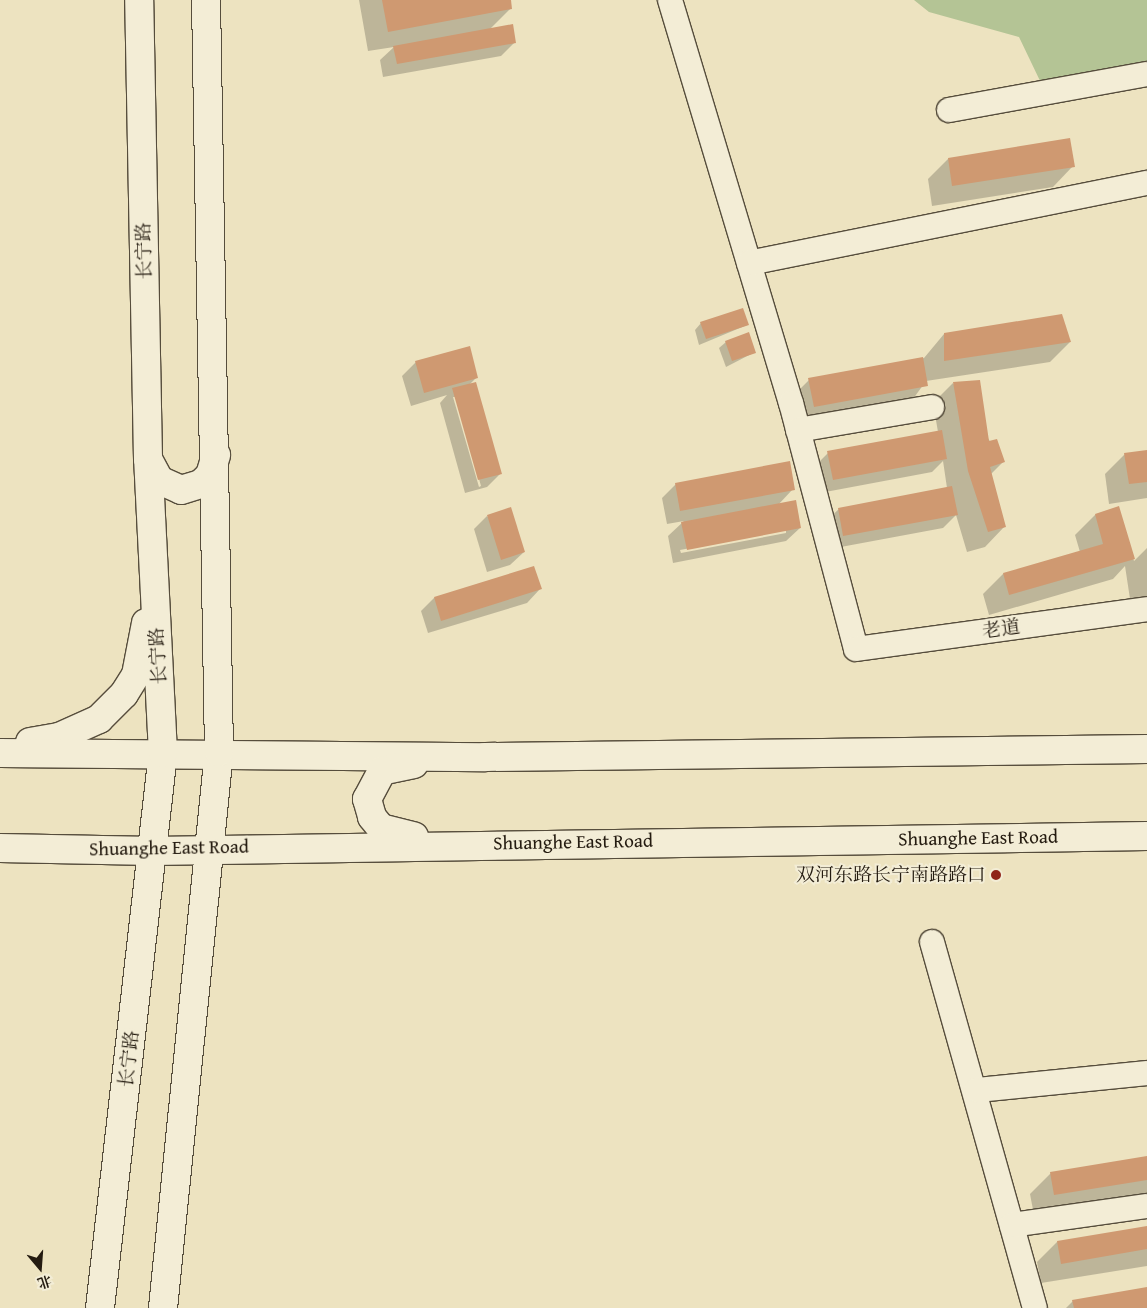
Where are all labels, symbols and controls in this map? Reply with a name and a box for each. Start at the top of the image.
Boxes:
street label: 长宁路 [132,222,156,280]
street label: 老道 [981,615,1021,643]
street label: 长宁路 [145,627,171,685]
street label: Shuanghe East Road [898,825,1058,851]
street label: Shuanghe East Road [493,829,653,855]
street label: Shuanghe East Road [89,835,249,861]
place label: 双河东路长宁南路路口 [796,864,986,886]
marker: 双河东路长宁南路路口 [990,869,1002,881]
street label: 长宁路 [114,1029,144,1089]
north arrow [15,1243,65,1293]
text: 北 [35,1271,54,1294]

